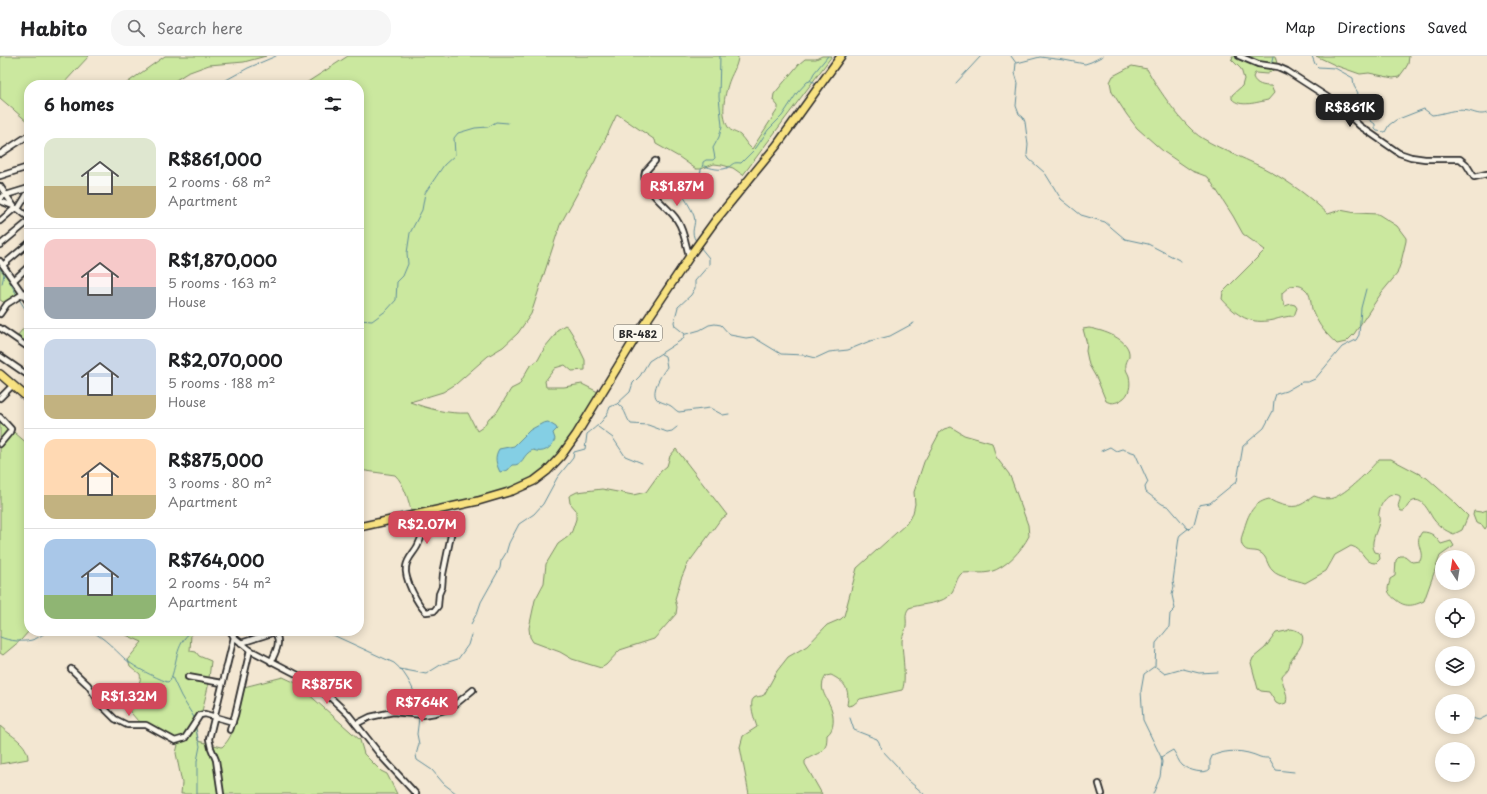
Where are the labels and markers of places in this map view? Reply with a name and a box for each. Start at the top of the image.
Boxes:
pin: R$861K [1317,94,1383,128]
pin: R$1.87M [640,173,714,207]
pin: R$2.07M [390,511,464,545]
pin: R$875K [294,671,360,705]
pin: R$1.32M [92,683,166,717]
pin: R$764K [389,689,455,723]

